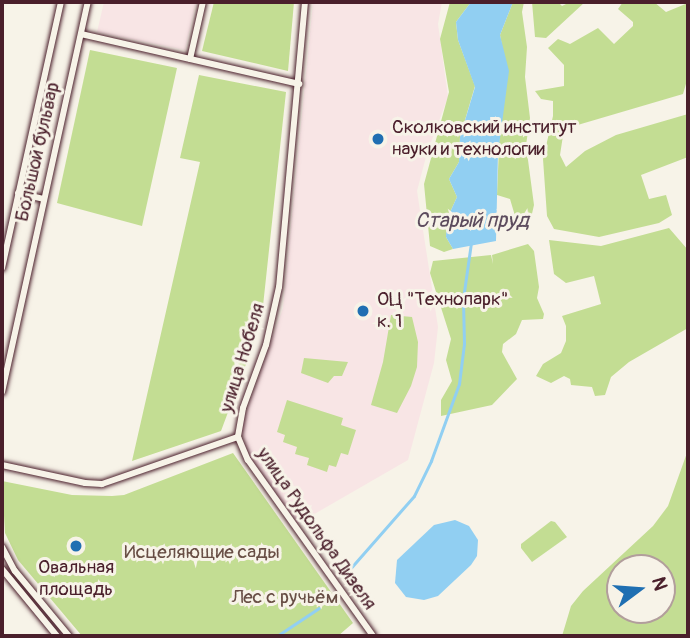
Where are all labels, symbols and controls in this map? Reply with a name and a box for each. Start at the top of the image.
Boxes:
street label: Большой бульвар [11,80,65,224]
place label: Сколковский институт науки и технологии [392,117,577,161]
marker: Сколковский институт науки и технологии [370,131,386,147]
water label: Старый пруд [415,208,529,234]
place label: ОЦ "Технопарк" к. 1 [377,289,508,333]
street label: улица Нобеля [216,301,270,415]
marker: ОЦ "Технопарк" к. 1 [355,303,371,319]
street label: улица Рудольфа Дизеля [251,443,381,615]
marker: Овальная площадь [68,538,84,554]
park label: Исцеляющие сады [124,542,280,564]
north arrow [606,554,676,624]
place label: Овальная площадь [38,557,114,601]
text: N [646,574,673,593]
park label: Лес с ручьём [232,587,338,609]

